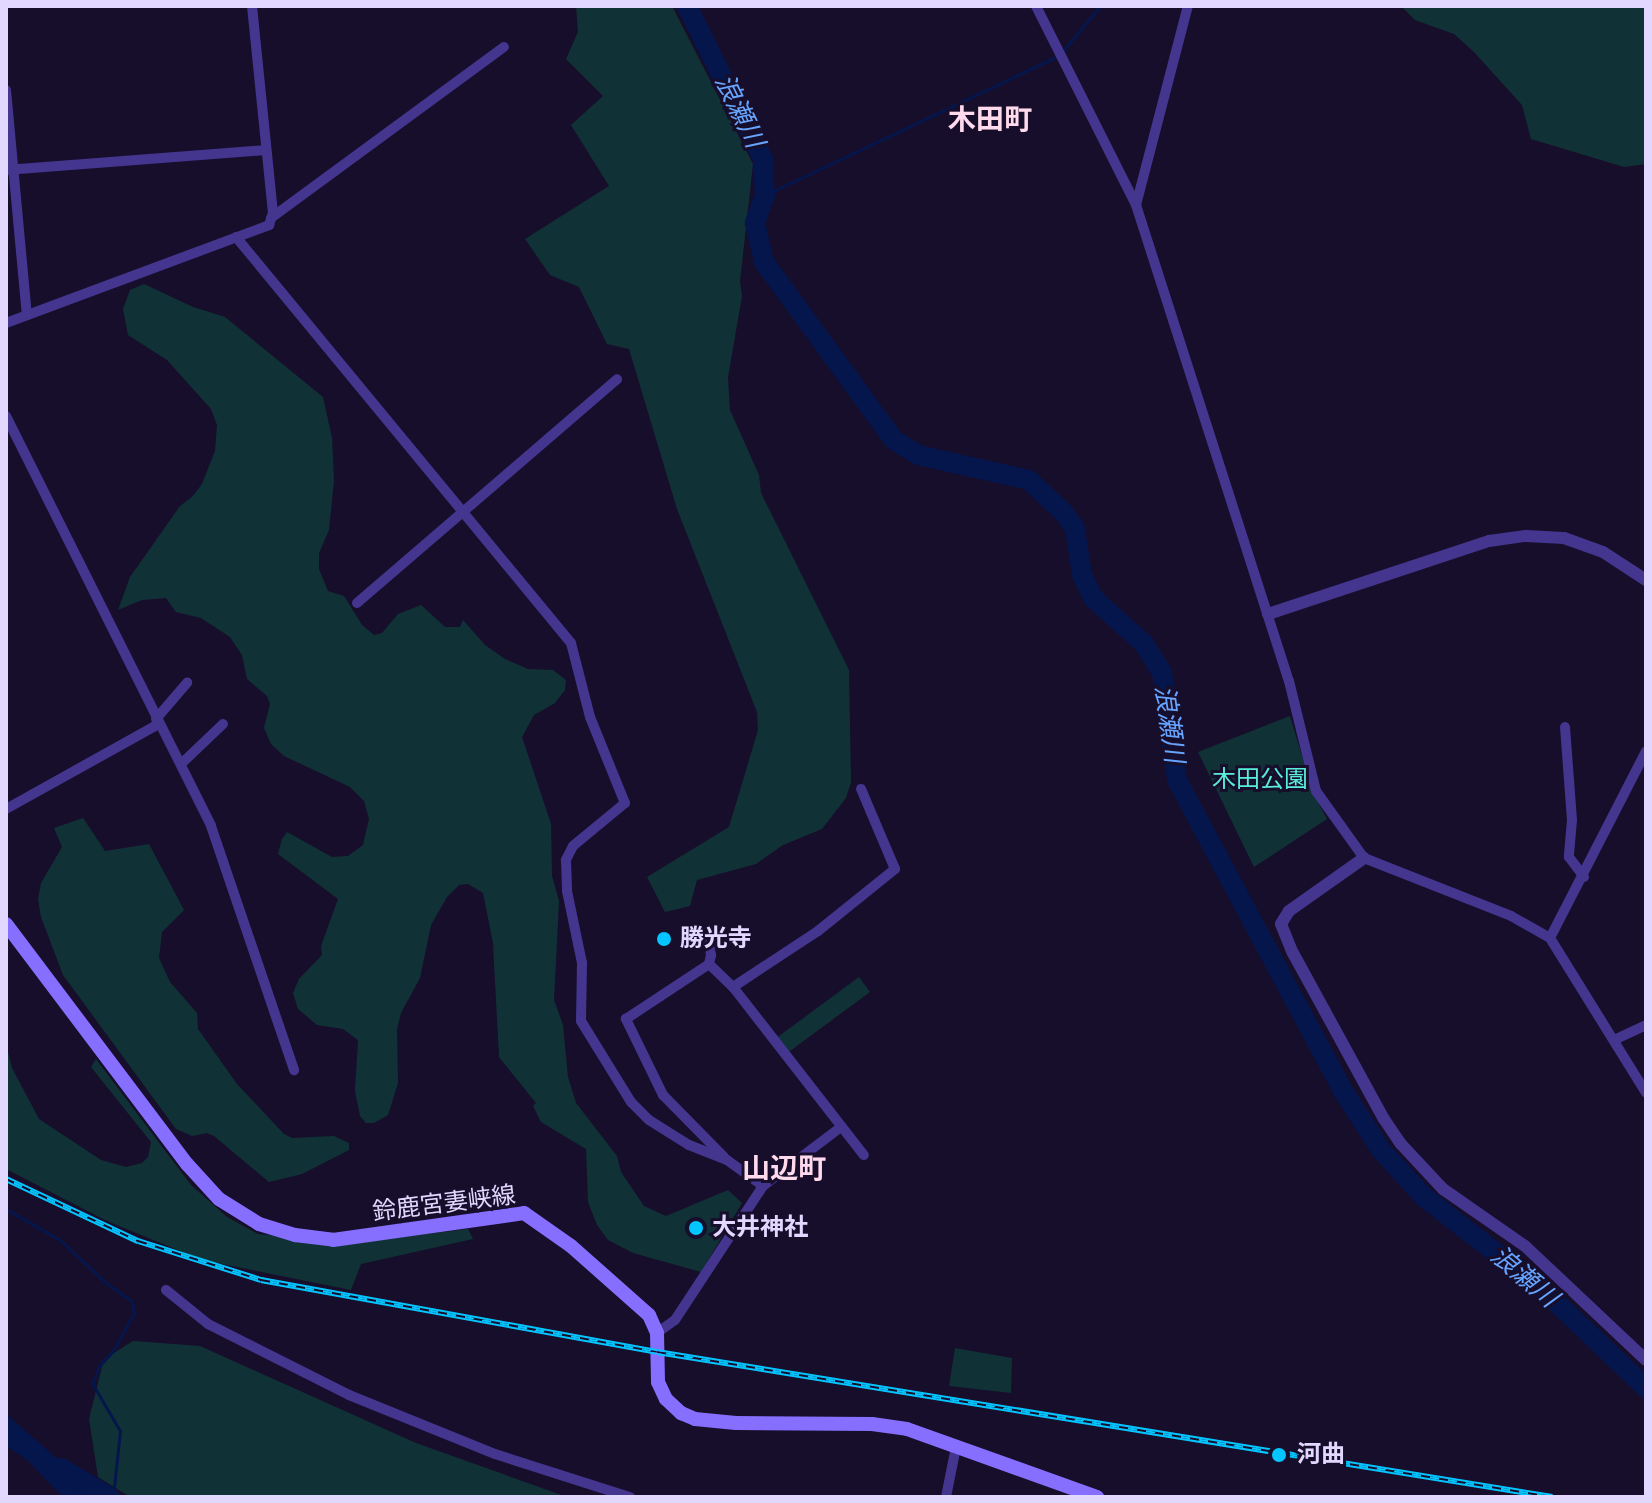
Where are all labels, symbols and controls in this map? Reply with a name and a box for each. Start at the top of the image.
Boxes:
water label: 浪瀬川 [708,69,770,153]
district label: 木田町 [948,103,1032,137]
water label: 浪瀬川 [1148,683,1190,765]
park label: 木田公園 [1212,766,1308,794]
place label: 勝光寺 [680,925,752,953]
marker: 勝光寺 [655,930,673,948]
district label: 山辺町 [742,1152,826,1186]
street label: 鈴鹿宮妻峡線 [371,1181,517,1227]
place label: 大井神社 [712,1214,808,1242]
marker: 大井神社 [687,1219,705,1237]
water label: 浪瀬川 [1484,1240,1564,1314]
place label: 河曲 [1297,1441,1345,1469]
marker: 河曲 [1268,1444,1290,1466]

